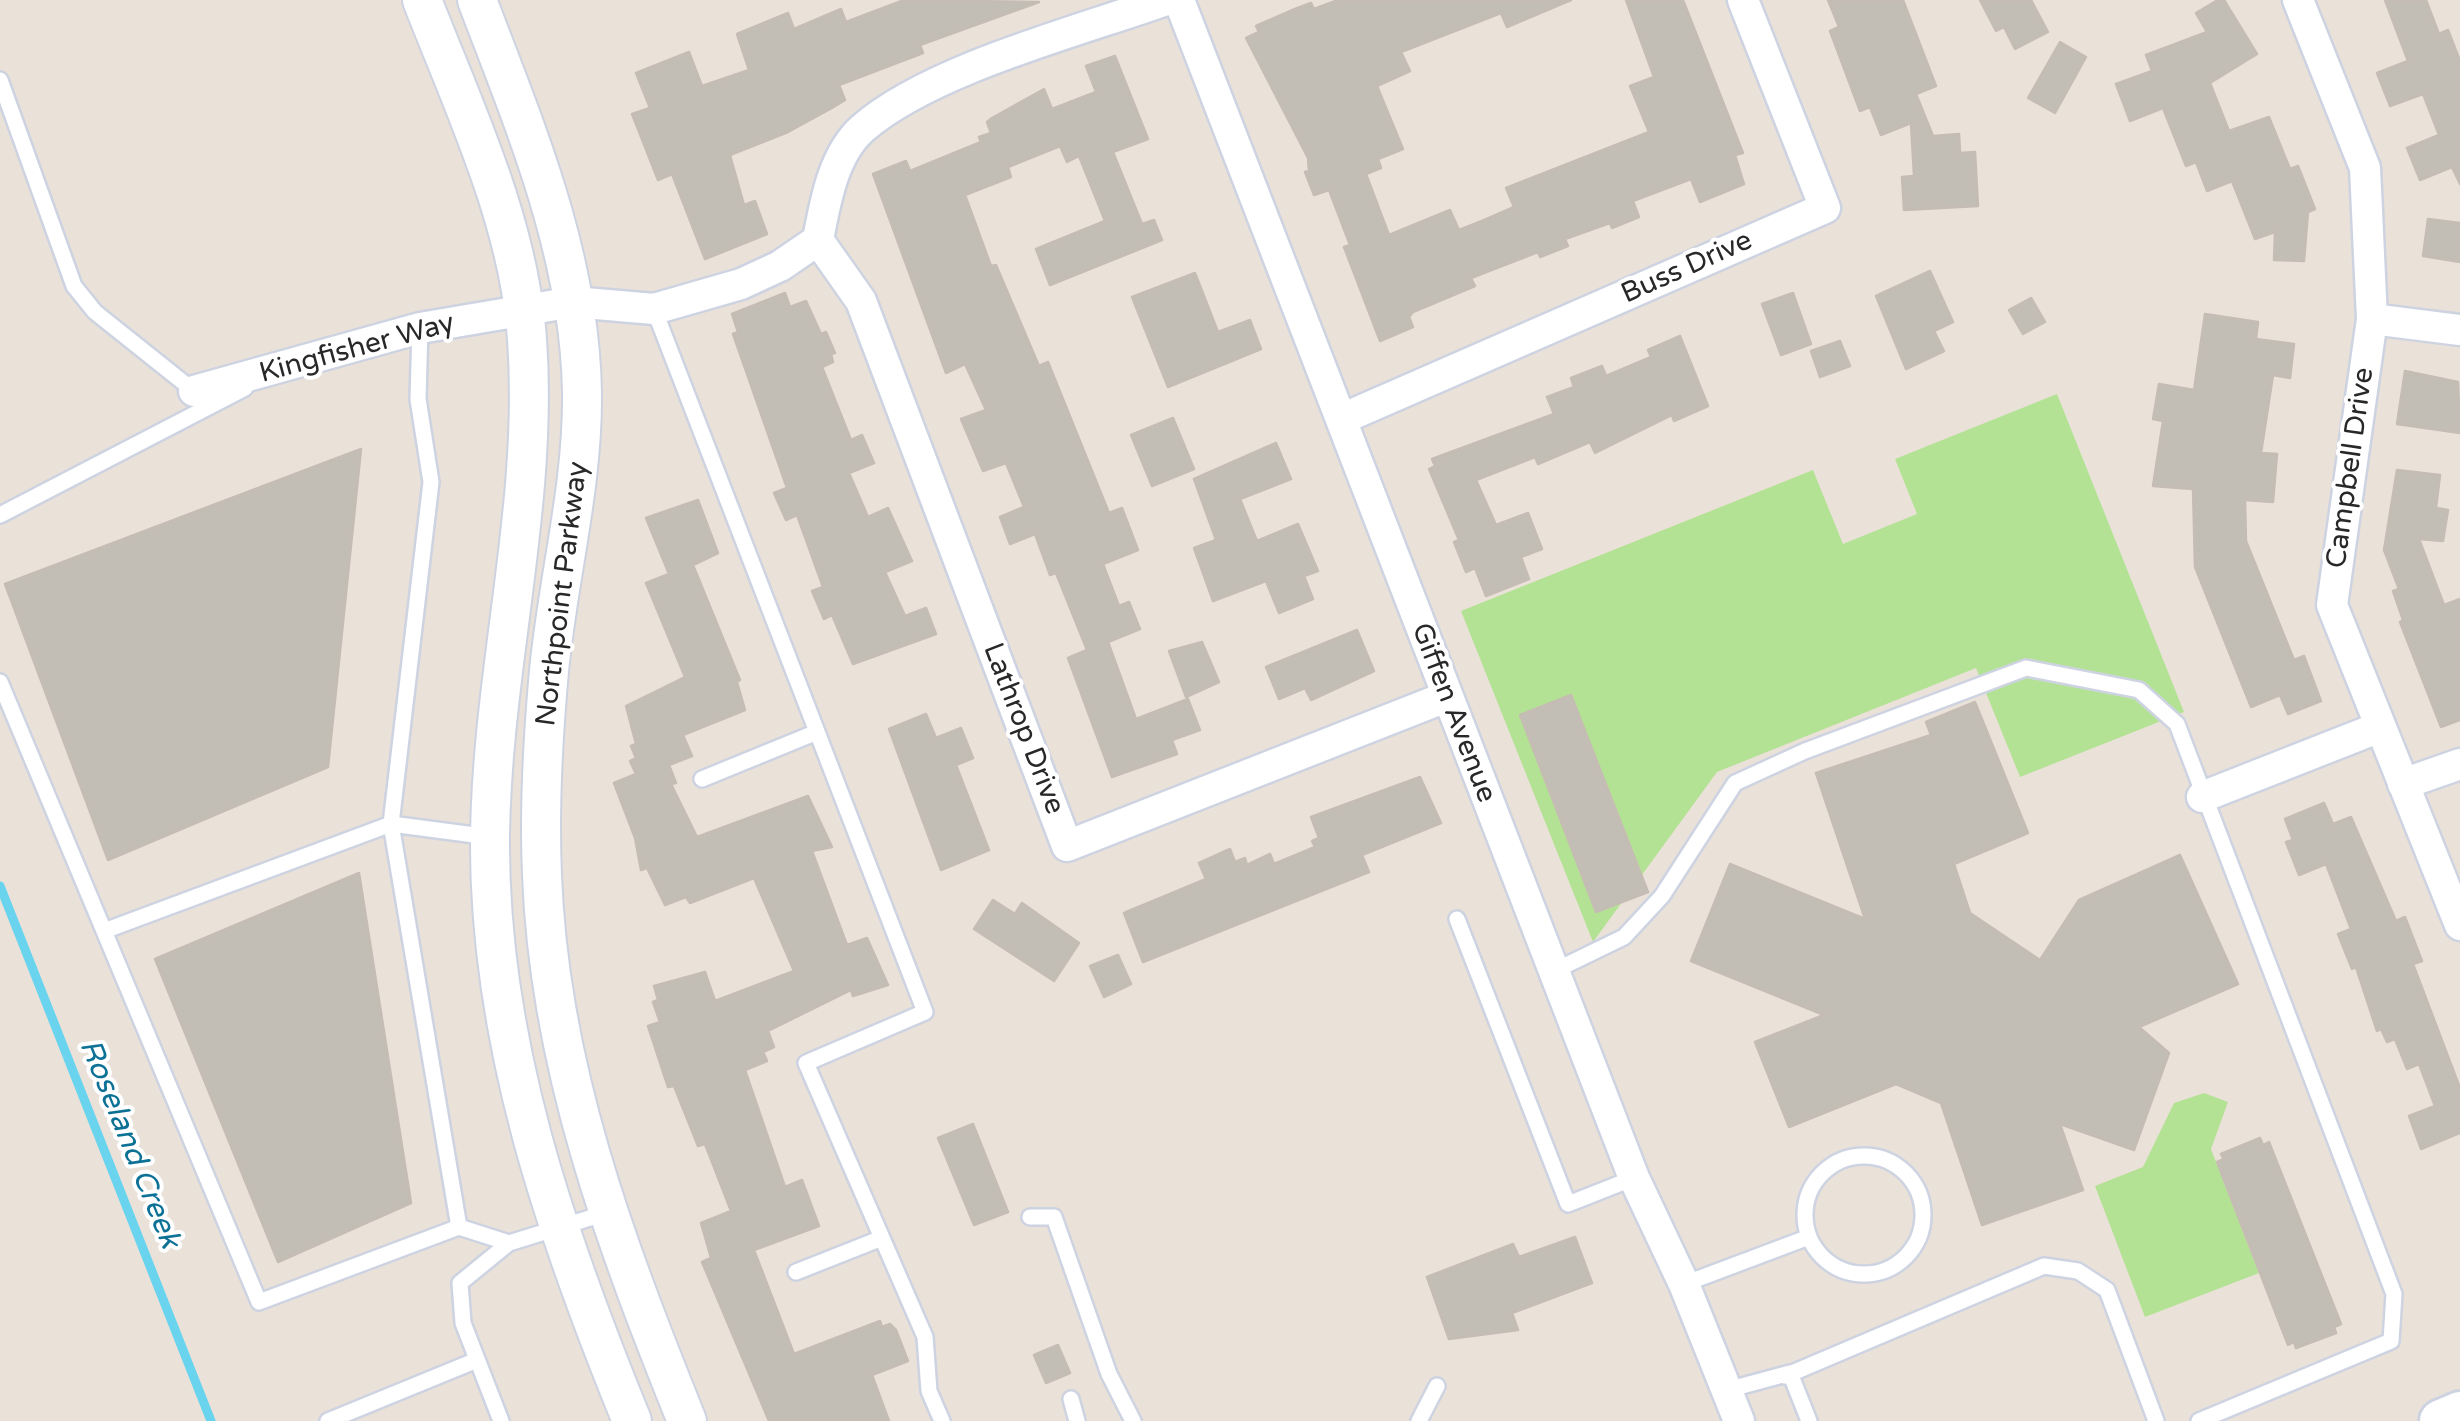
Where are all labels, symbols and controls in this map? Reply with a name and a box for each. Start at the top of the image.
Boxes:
street label: Buss Drive [1617,224,1757,312]
street label: Kingfisher Way [256,307,458,391]
street label: Campbell Drive [2320,366,2382,570]
street label: Northpoint Parkway [530,460,596,728]
street label: Giffen Avenue [1403,619,1503,807]
street label: Lathrop Drive [975,639,1071,819]
water label: Roseland Creek [71,1034,187,1254]

